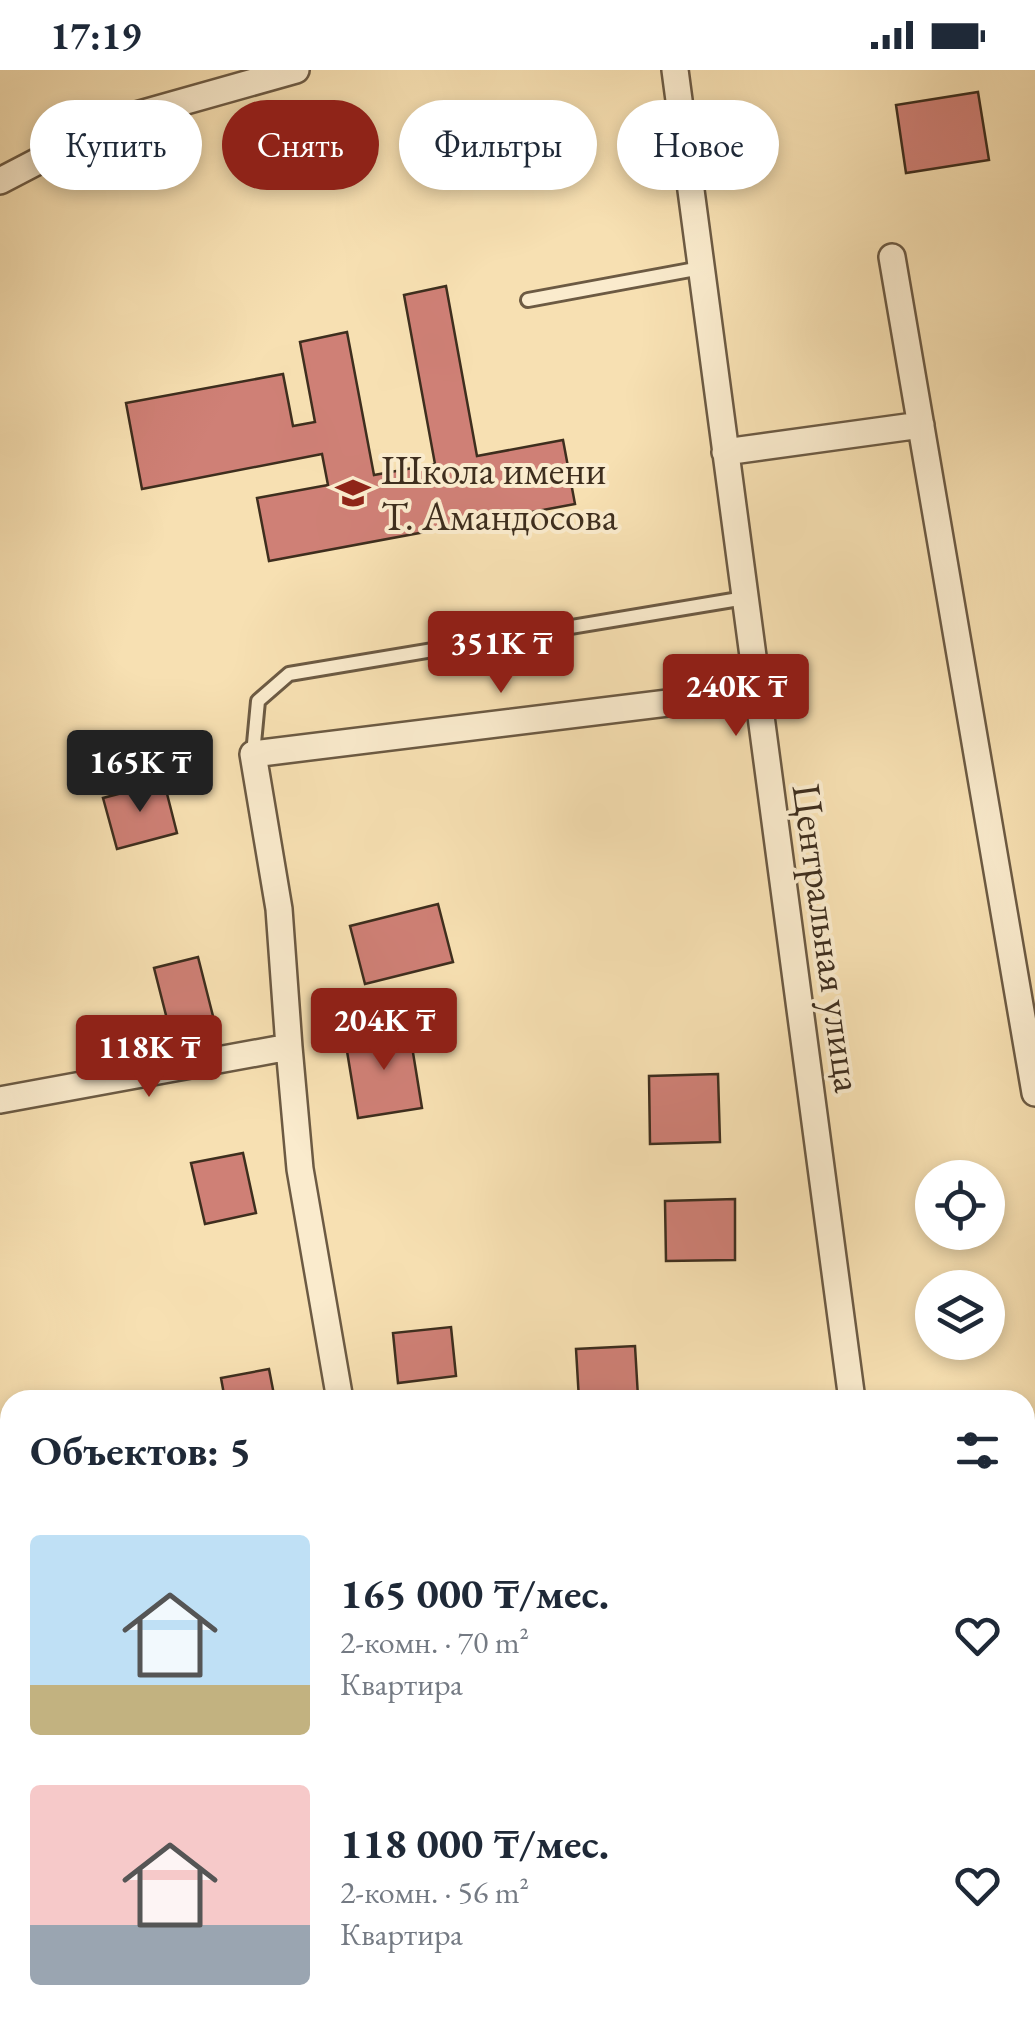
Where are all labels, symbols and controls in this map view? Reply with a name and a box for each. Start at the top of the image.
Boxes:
text: 17:19 [50,11,141,60]
chip: Купить [30,100,202,190]
chip: Снять [222,100,379,190]
chip: Фильтры [399,100,597,190]
chip: Новое [617,100,779,190]
place label: Школа имени Т. Амандосова [381,444,618,542]
school or university icon: Школа имени Т. Амандосова [334,474,372,512]
pin: 351K ₸ [420,611,582,696]
text: 351K ₸ [450,622,552,664]
pin: 240K ₸ [655,654,817,739]
text: 240K ₸ [685,665,787,707]
pin: 165K ₸ [59,730,221,815]
text: 165K ₸ [89,741,191,783]
street label: Центральная улица [781,781,875,1095]
pin: 204K ₸ [303,988,465,1073]
text: 204K ₸ [333,999,435,1041]
pin: 118K ₸ [68,1015,230,1100]
text: 118K ₸ [98,1026,200,1068]
map controls [915,1160,1005,1360]
button: locate [915,1160,1005,1250]
button: layers [915,1270,1005,1360]
text: Объектов: 5 [30,1423,251,1478]
icon: filters [950,1423,1005,1478]
text: 165 000 ₸/мес. [340,1566,609,1621]
icon: home [110,1575,230,1695]
icon: heart [950,1608,1005,1663]
text: 2-комн. · 70 m² [340,1621,529,1663]
text: Квартира [340,1663,463,1705]
text: 118 000 ₸/мес. [340,1816,609,1871]
icon: home [110,1825,230,1945]
icon: heart [950,1858,1005,1913]
text: 2-комн. · 56 m² [340,1871,529,1913]
text: Квартира [340,1913,463,1955]

